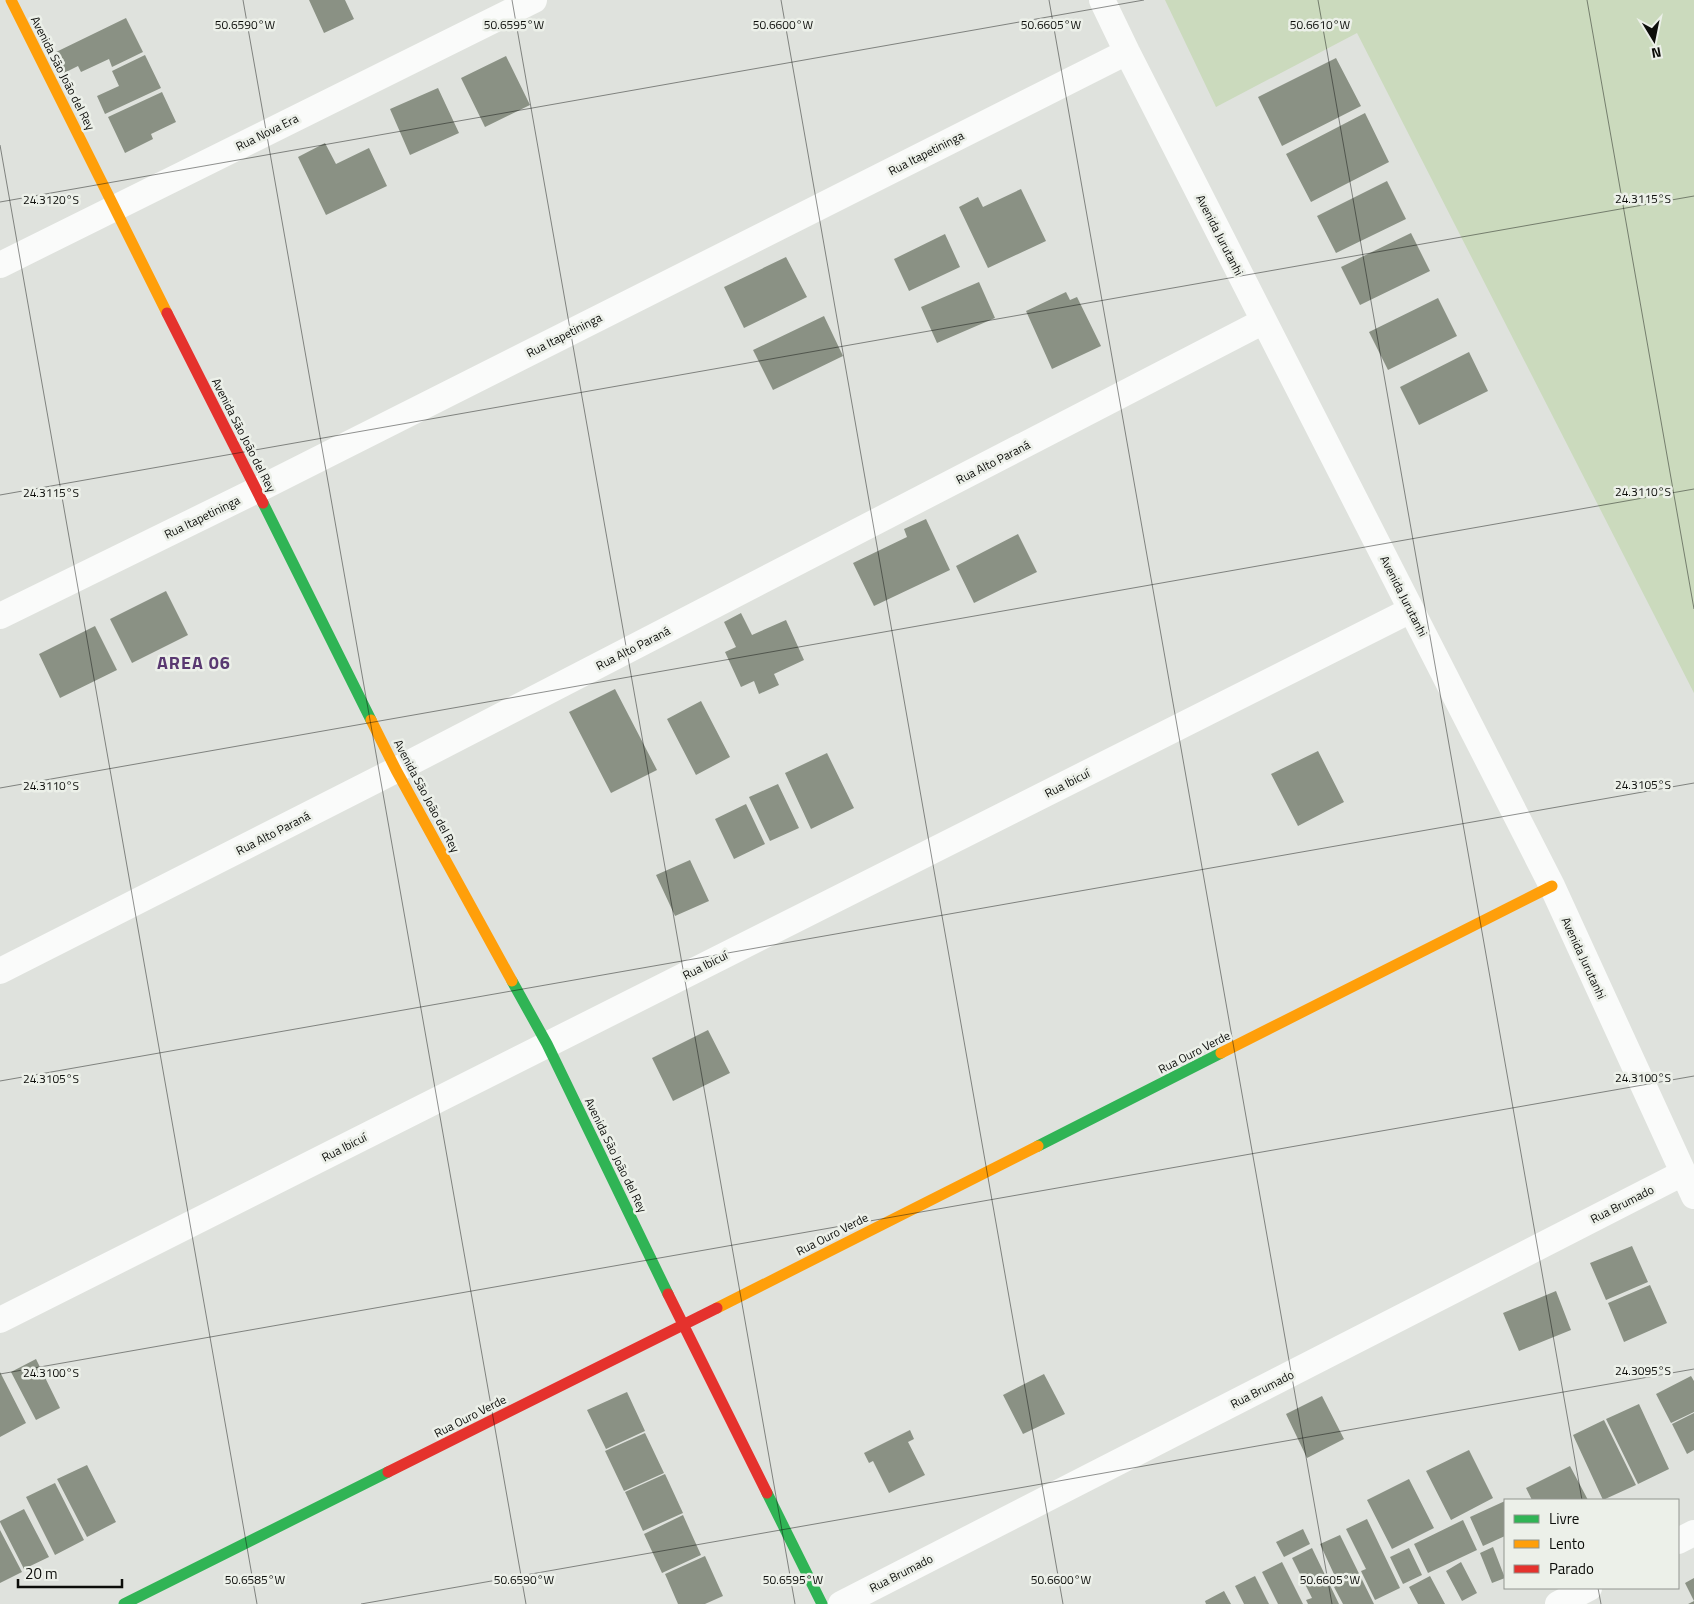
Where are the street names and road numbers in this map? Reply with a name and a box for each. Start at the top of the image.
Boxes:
street label: Avenida São João del Rey [26,13,100,134]
street label: Rua Nova Era [232,109,302,155]
street label: Rua Itapetininga [885,126,967,180]
street label: Avenida Jurutanhi [1191,191,1249,279]
street label: Rua Itapetininga [523,308,605,362]
street label: Avenida São João del Rey [207,375,281,496]
street label: Rua Alto Paraná [953,435,1033,489]
street label: Rua Itapetininga [161,490,243,544]
street label: Avenida Jurutanhi [1375,552,1433,640]
street label: Rua Alto Paraná [593,621,673,675]
street label: Avenida São João del Rey [389,736,465,856]
street label: Rua Ibicuí [1041,763,1094,802]
street label: Rua Alto Paraná [233,806,313,860]
street label: Avenida Jurutanhi [1557,914,1611,1002]
street label: Rua Ibicuí [679,945,732,984]
street label: Rua Ouro Verde [1155,1026,1233,1078]
street label: Avenida São João del Rey [580,1094,652,1216]
street label: Rua Ibicuí [318,1127,371,1166]
street label: Rua Brumado [1587,1180,1657,1228]
street label: Rua Ouro Verde [793,1208,871,1260]
street label: Rua Brumado [1227,1365,1297,1413]
street label: Rua Ouro Verde [431,1390,509,1442]
street label: Rua Brumado [866,1549,936,1597]

